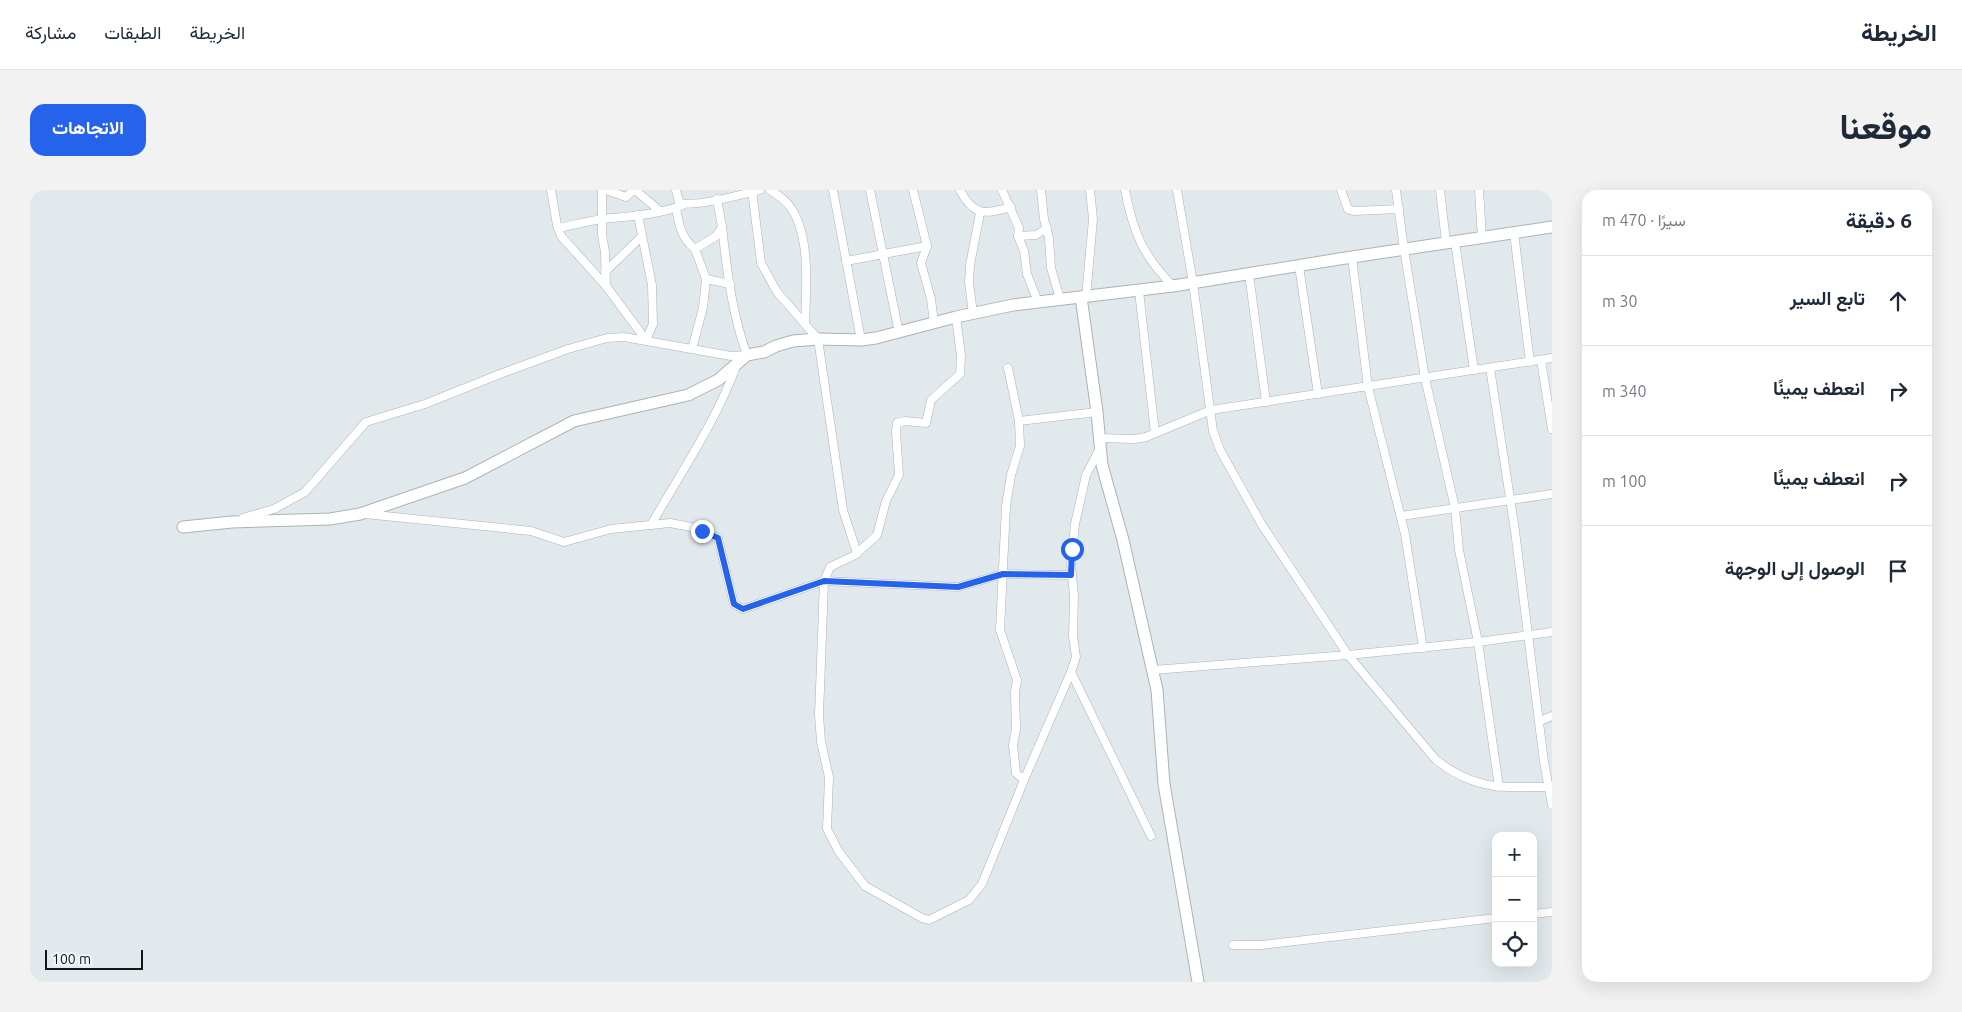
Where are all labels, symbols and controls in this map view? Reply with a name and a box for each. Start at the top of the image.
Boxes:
text: الخريطة [1861,19,1937,46]
text: مشاركة [25,22,76,42]
text: الطبقات [104,22,161,42]
text: الخريطة [189,22,245,42]
button: الاتجاهات [30,104,146,156]
text: موقعنا [1839,106,1932,146]
text: 6 دقيقة [1846,208,1912,232]
text: سيرًا · 470 m [1602,211,1686,229]
text: تابع السير [1790,287,1865,309]
icon: ahead [1884,287,1912,315]
text: 30 m [1602,292,1638,310]
text: انعطف يمينًا [1773,377,1865,399]
icon: right [1884,377,1912,405]
text: 340 m [1602,382,1647,400]
text: انعطف يمينًا [1773,467,1865,489]
icon: right [1884,467,1912,495]
text: 100 m [1602,472,1647,490]
route end [691,520,714,543]
route start [1061,538,1084,561]
text: الوصول إلى الوجهة [1725,557,1865,579]
icon: arrive [1884,557,1912,585]
map controls [1492,832,1537,967]
button: + [1492,832,1537,877]
button: − [1492,877,1537,922]
button: locate [1492,922,1537,967]
scale bar [45,947,142,970]
text: 100 m [52,951,91,967]

